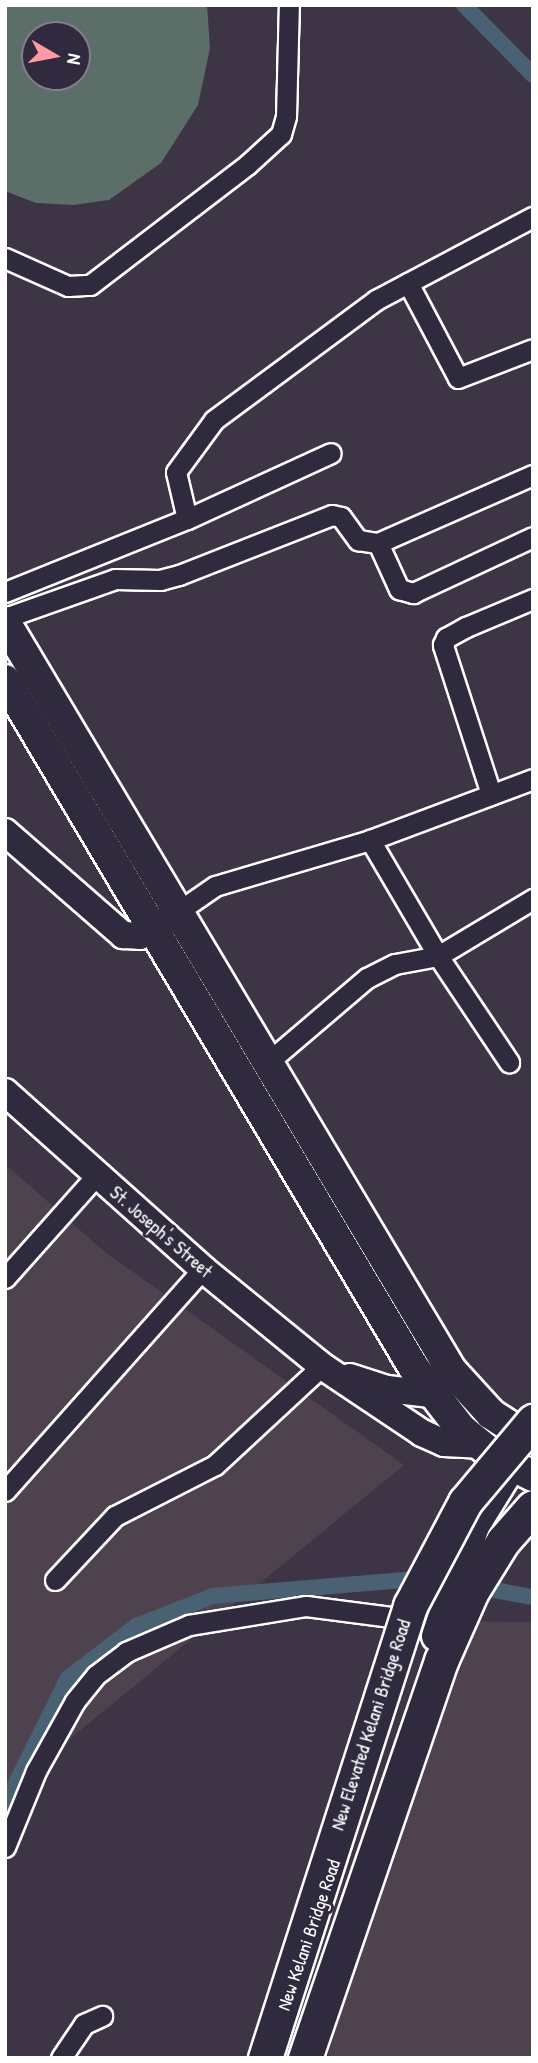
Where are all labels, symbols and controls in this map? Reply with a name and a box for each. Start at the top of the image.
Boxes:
north arrow [21,21,91,91]
text: N [61,52,88,67]
street label: St. Joseph's Street [105,1181,217,1283]
street label: New Elevated Kelani Bridge Road [326,1617,416,1833]
street label: New Kelani Bridge Road [272,1857,346,2013]

